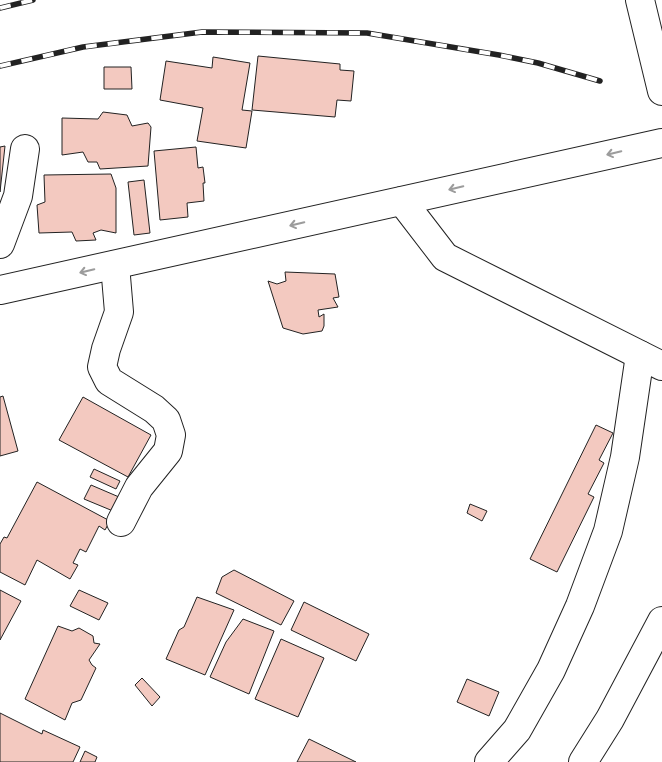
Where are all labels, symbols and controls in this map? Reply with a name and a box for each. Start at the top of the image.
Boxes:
one-way arrow [607,149,623,158]
one-way arrow [448,184,464,194]
one-way arrow [290,220,306,229]
one-way arrow [80,267,96,276]

